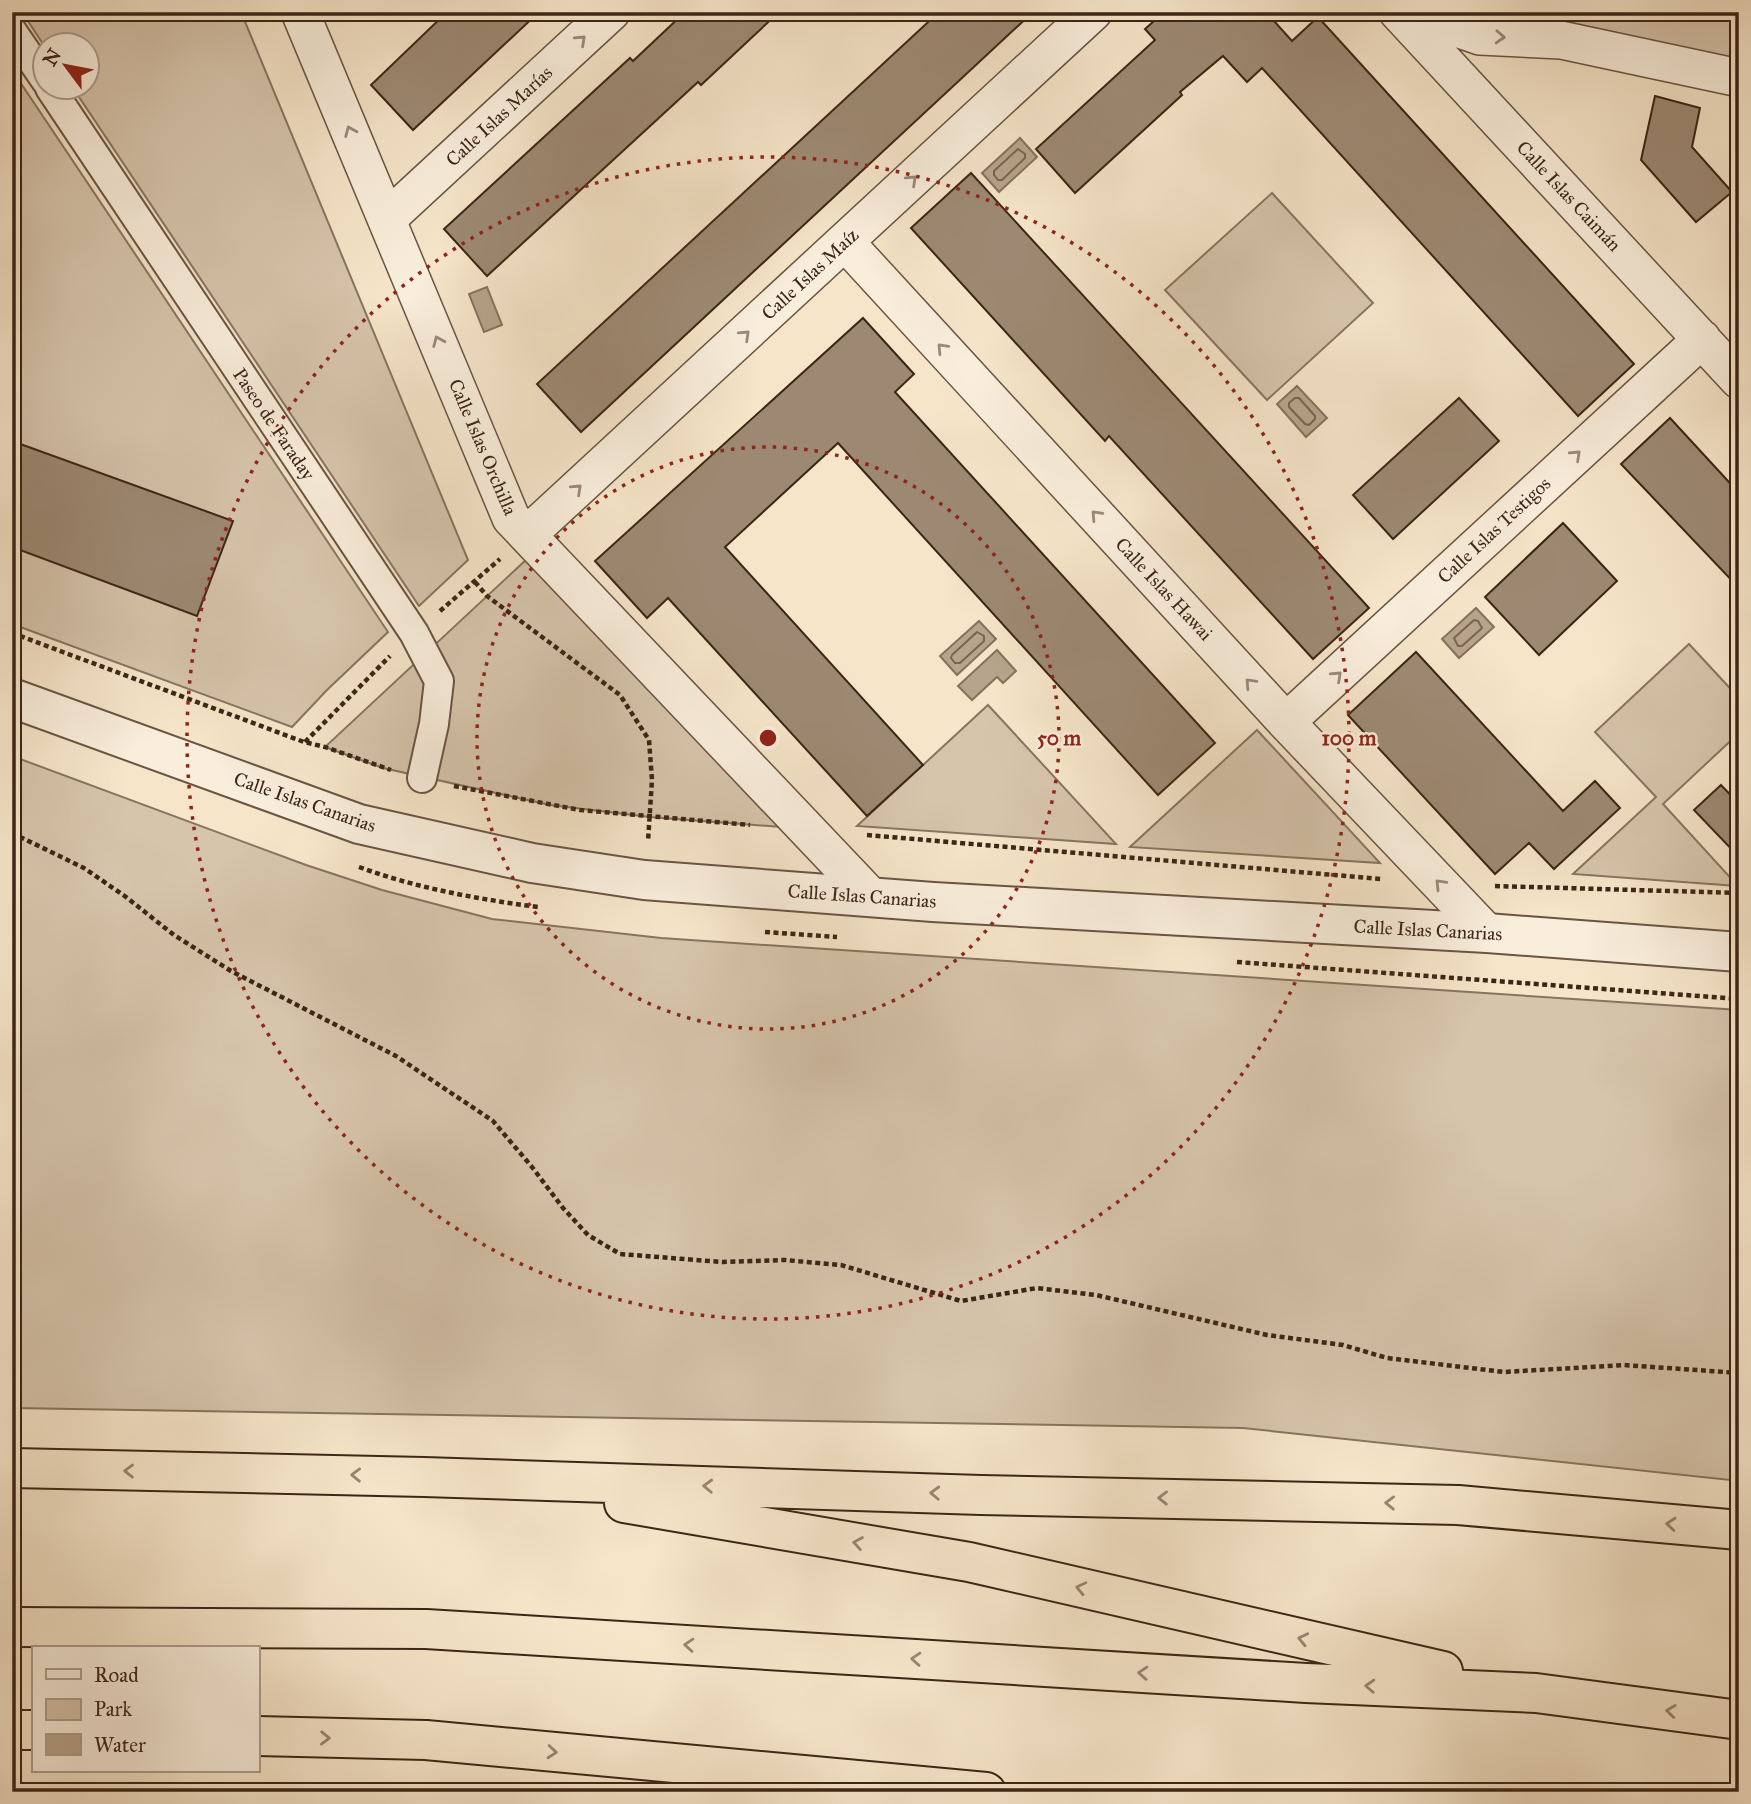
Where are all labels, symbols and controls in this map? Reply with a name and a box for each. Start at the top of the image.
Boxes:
one-way arrow [1494,29,1505,44]
north arrow [32,32,102,102]
one-way arrow [573,35,586,48]
text: N [38,44,66,70]
street label: Calle Islas Marías [441,61,557,171]
one-way arrow [344,126,358,138]
street label: Calle Islas Caimán [1512,136,1626,256]
one-way arrow [904,176,917,188]
street label: Calle Islas Maíz [757,223,863,325]
one-way arrow [737,330,750,343]
one-way arrow [432,335,446,347]
one-way arrow [938,343,951,356]
street label: Paseo de Faraday [228,364,321,485]
street label: Calle Islas Orchilla [444,375,522,520]
one-way arrow [1568,451,1581,463]
street label: Calle Islas Testigos [1433,472,1556,589]
one-way arrow [569,484,582,497]
one-way arrow [1092,510,1105,523]
street label: Calle Islas Hawai [1110,533,1218,645]
one-way arrow [1329,672,1342,684]
one-way arrow [1246,678,1259,691]
text: 50 m [1037,725,1081,751]
text: 100 m [1322,725,1377,751]
centre of rings [756,726,780,750]
street label: Calle Islas Canarias [231,767,379,837]
street label: Calle Islas Canarias [787,879,937,913]
one-way arrow [1435,879,1448,892]
street label: Calle Islas Canarias [1353,915,1503,945]
one-way arrow [123,1463,134,1478]
one-way arrow [350,1468,361,1483]
one-way arrow [702,1478,713,1494]
one-way arrow [929,1486,940,1501]
one-way arrow [1157,1491,1168,1506]
one-way arrow [1384,1495,1395,1511]
one-way arrow [1665,1517,1676,1532]
one-way arrow [852,1536,864,1551]
one-way arrow [1075,1582,1087,1596]
one-way arrow [1297,1633,1309,1647]
one-way arrow [683,1638,694,1653]
legend [32,1646,259,1772]
one-way arrow [910,1652,921,1667]
text: Road [94,1662,139,1688]
one-way arrow [1137,1666,1148,1681]
one-way arrow [1364,1678,1375,1693]
text: Park [94,1696,132,1722]
one-way arrow [1665,1703,1677,1718]
one-way arrow [321,1730,331,1746]
text: Water [94,1732,146,1758]
one-way arrow [547,1744,558,1759]

